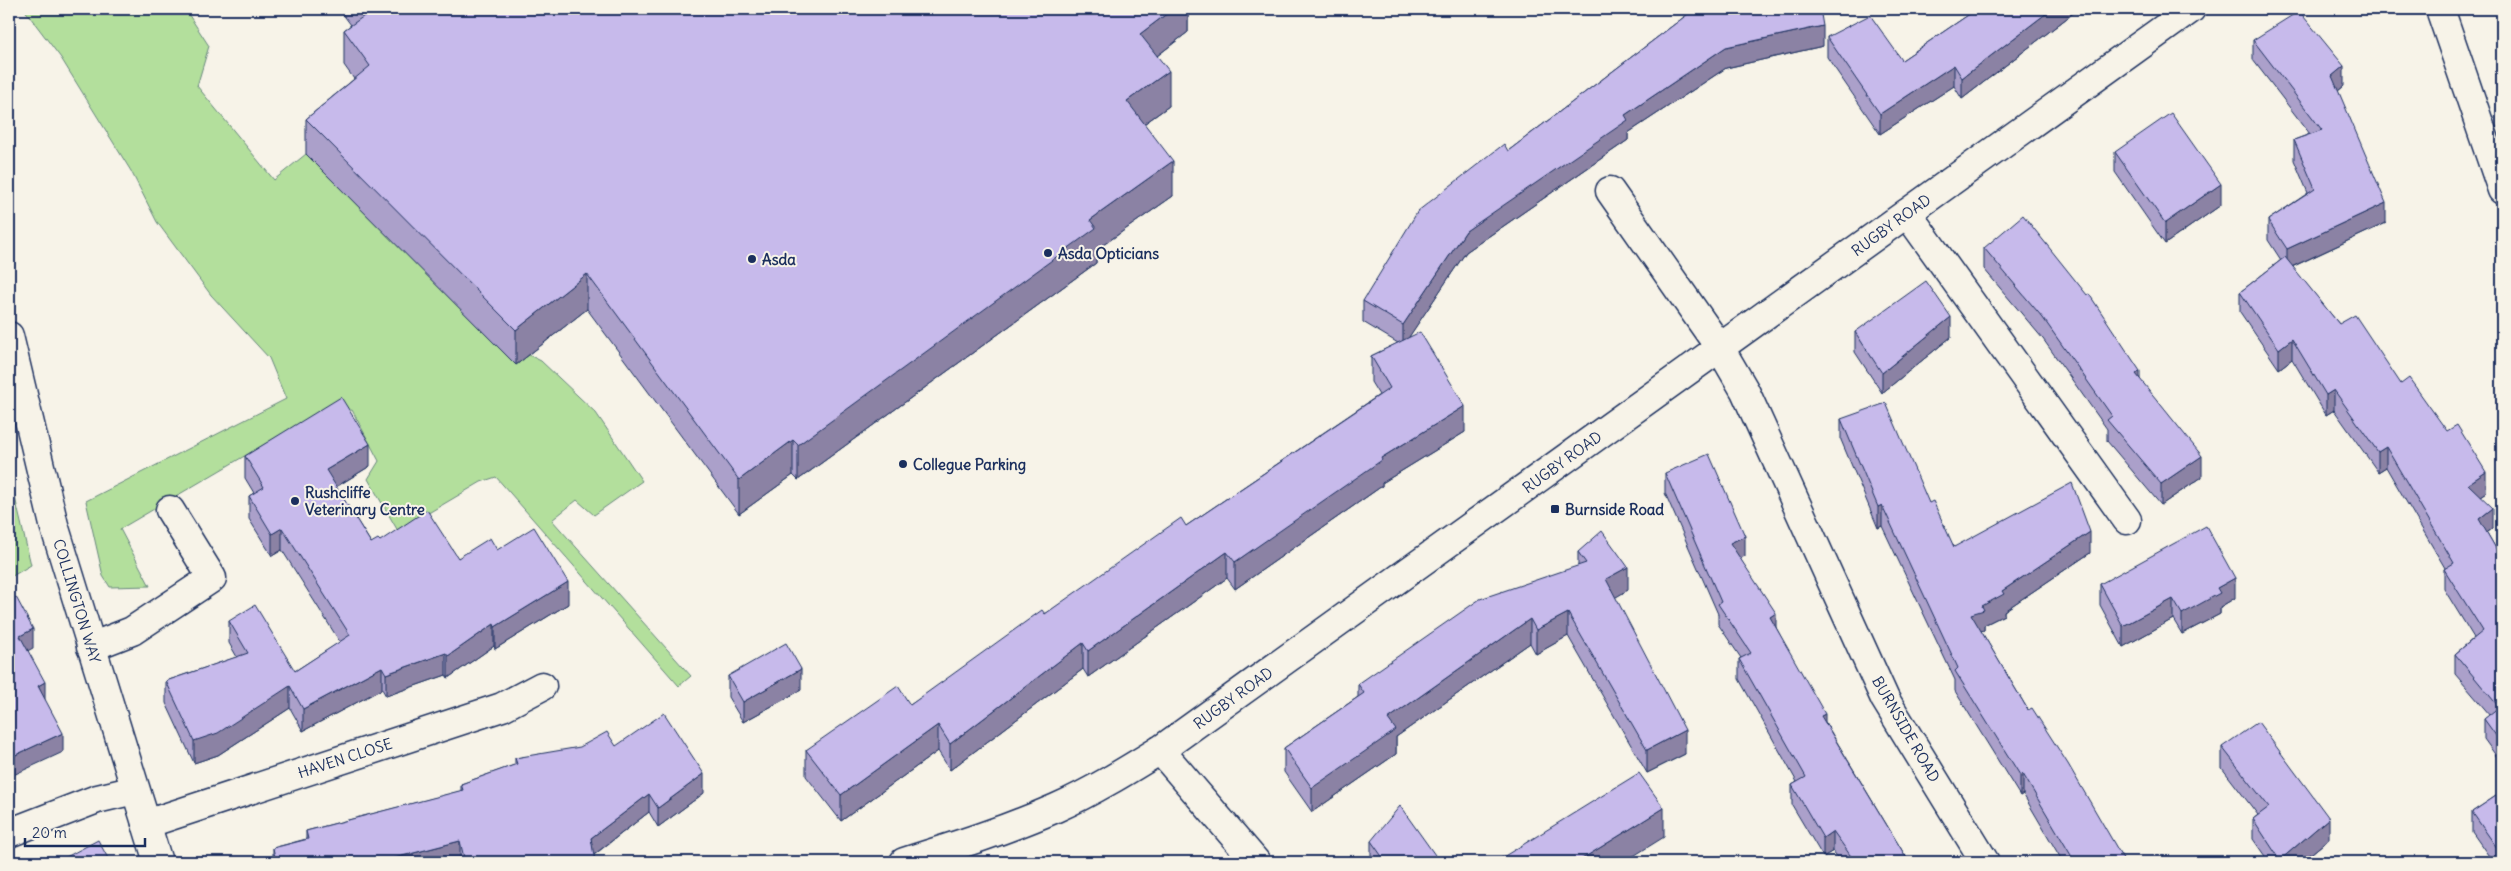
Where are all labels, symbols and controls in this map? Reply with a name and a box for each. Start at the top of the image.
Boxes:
street label: RUGBY ROAD [1848,190,1934,260]
place label: Asda Opticians [1058,244,1159,264]
marker: Asda Opticians [1042,247,1054,259]
place label: Asda [762,250,796,269]
marker: Asda [746,253,758,265]
street label: RUGBY ROAD [1519,427,1605,497]
place label: Collegue Parking [913,455,1026,475]
marker: Collegue Parking [897,458,909,470]
place label: Rushcliffe Veterinary Centre [305,483,425,520]
marker: Rushcliffe Veterinary Centre [289,495,301,507]
place label: Burnside Road [1565,500,1664,519]
marker: Burnside Road [1549,503,1561,515]
street label: COLLINGTON WAY [49,537,105,666]
street label: RUGBY ROAD [1190,663,1276,733]
street label: BURNSIDE ROAD [1868,673,1944,785]
street label: HAVEN CLOSE [295,734,395,782]
scale bar [25,816,145,848]
text: 20 m [32,823,67,842]

